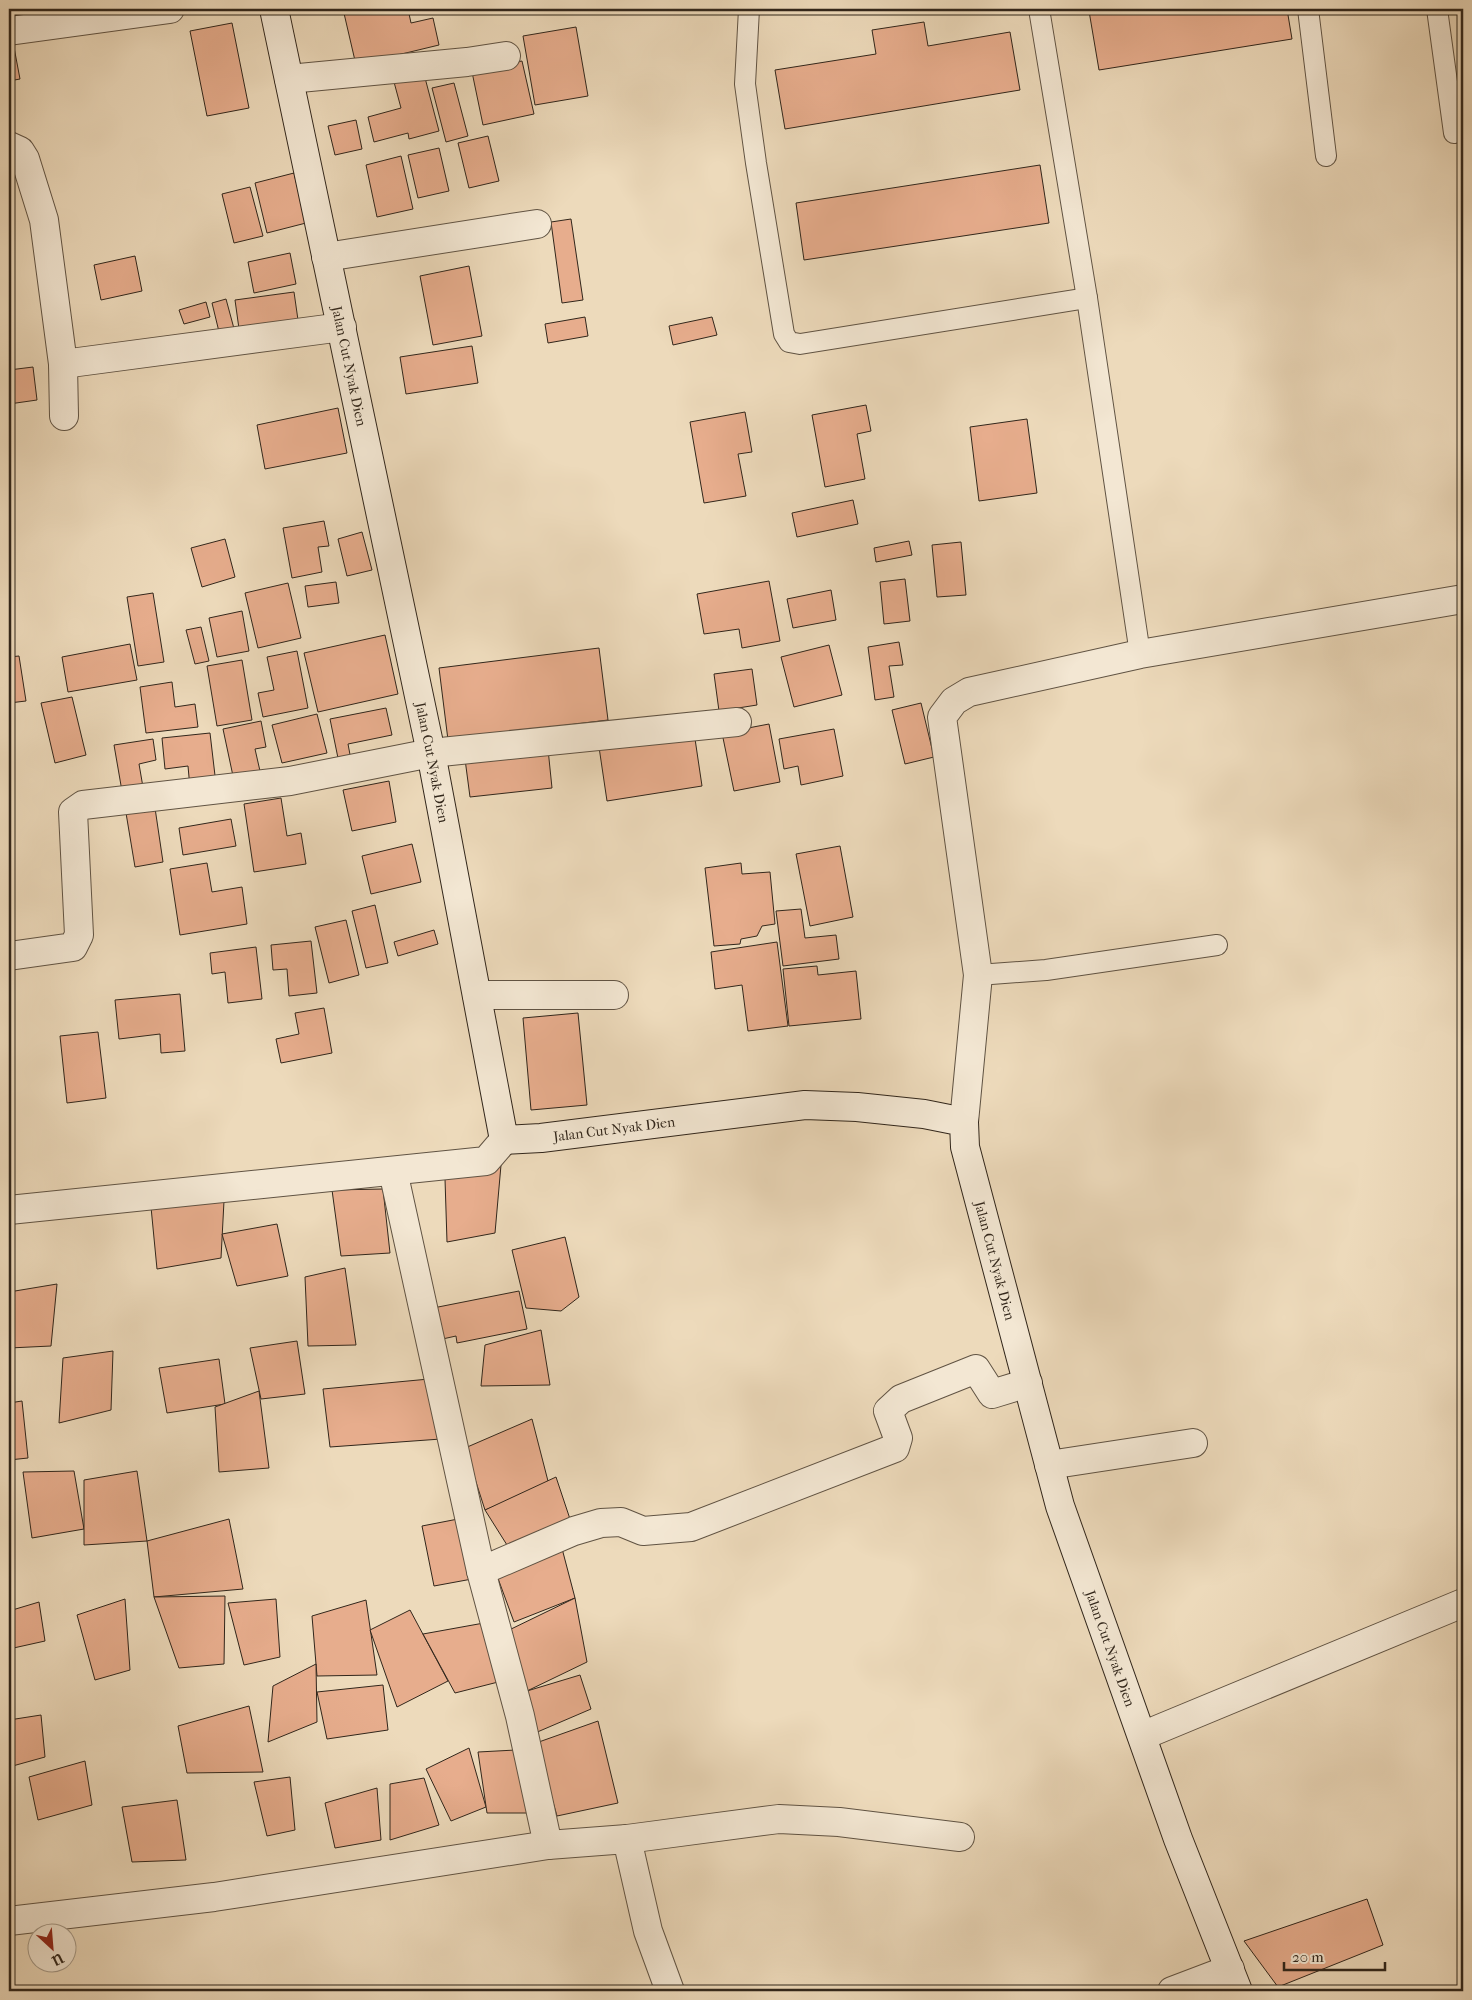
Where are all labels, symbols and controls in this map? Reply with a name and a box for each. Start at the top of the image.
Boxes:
street label: Jalan Cut Nyak Dien [328,304,370,428]
street label: Jalan Cut Nyak Dien [411,700,452,824]
street label: Jalan Cut Nyak Dien [551,1113,676,1146]
street label: Jalan Cut Nyak Dien [970,1198,1018,1322]
street label: Jalan Cut Nyak Dien [1081,1587,1138,1709]
north arrow [28,1922,78,1972]
scale bar [1284,1940,1386,1972]
text: 20 m [1292,1948,1324,1966]
text: U [49,1949,67,1969]

